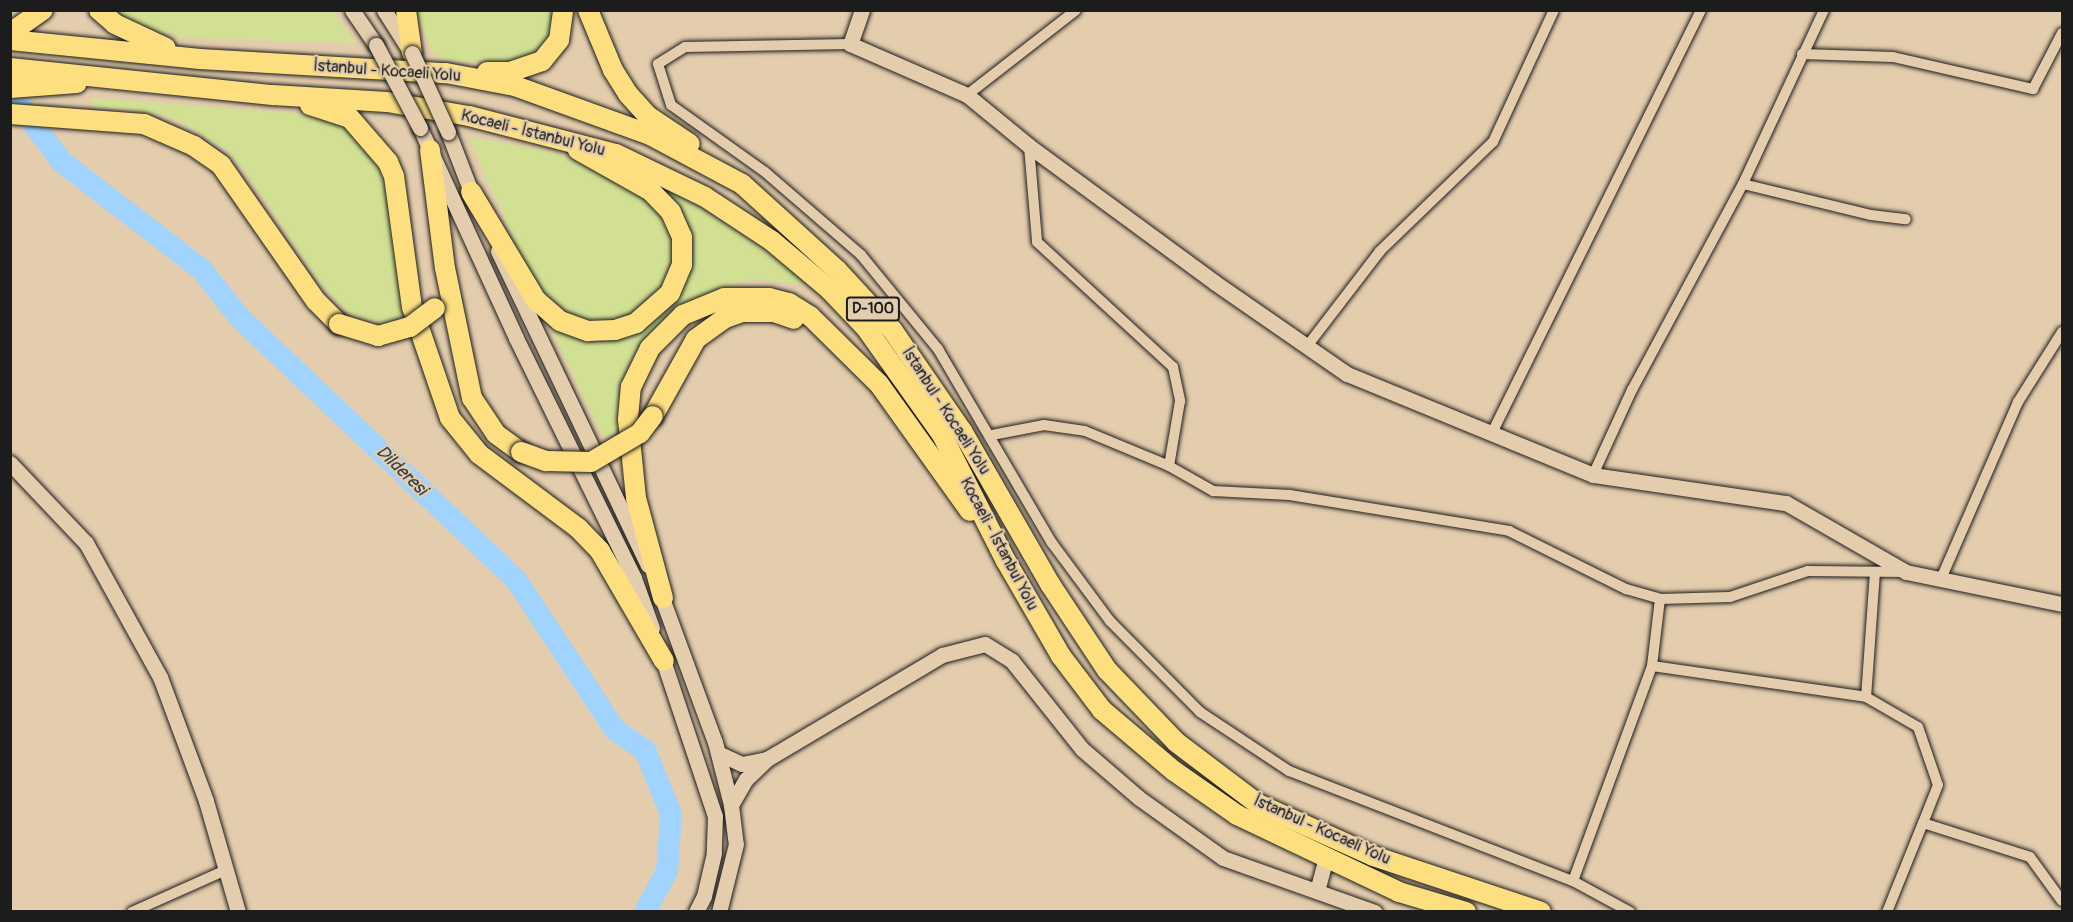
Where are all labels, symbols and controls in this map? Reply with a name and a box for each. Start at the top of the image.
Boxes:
street label: İstanbul - Kocaeli Yolu [313,56,461,86]
street label: Kocaeli - İstanbul Yolu [459,106,607,160]
road number: D-100 [844,297,902,321]
street label: İstanbul - Kocaeli Yolu [898,344,994,478]
water label: Dilderesi [371,441,431,501]
street label: Kocaeli - İstanbul Yolu [956,474,1042,614]
street label: İstanbul - Kocaeli Yolu [1251,791,1393,869]

